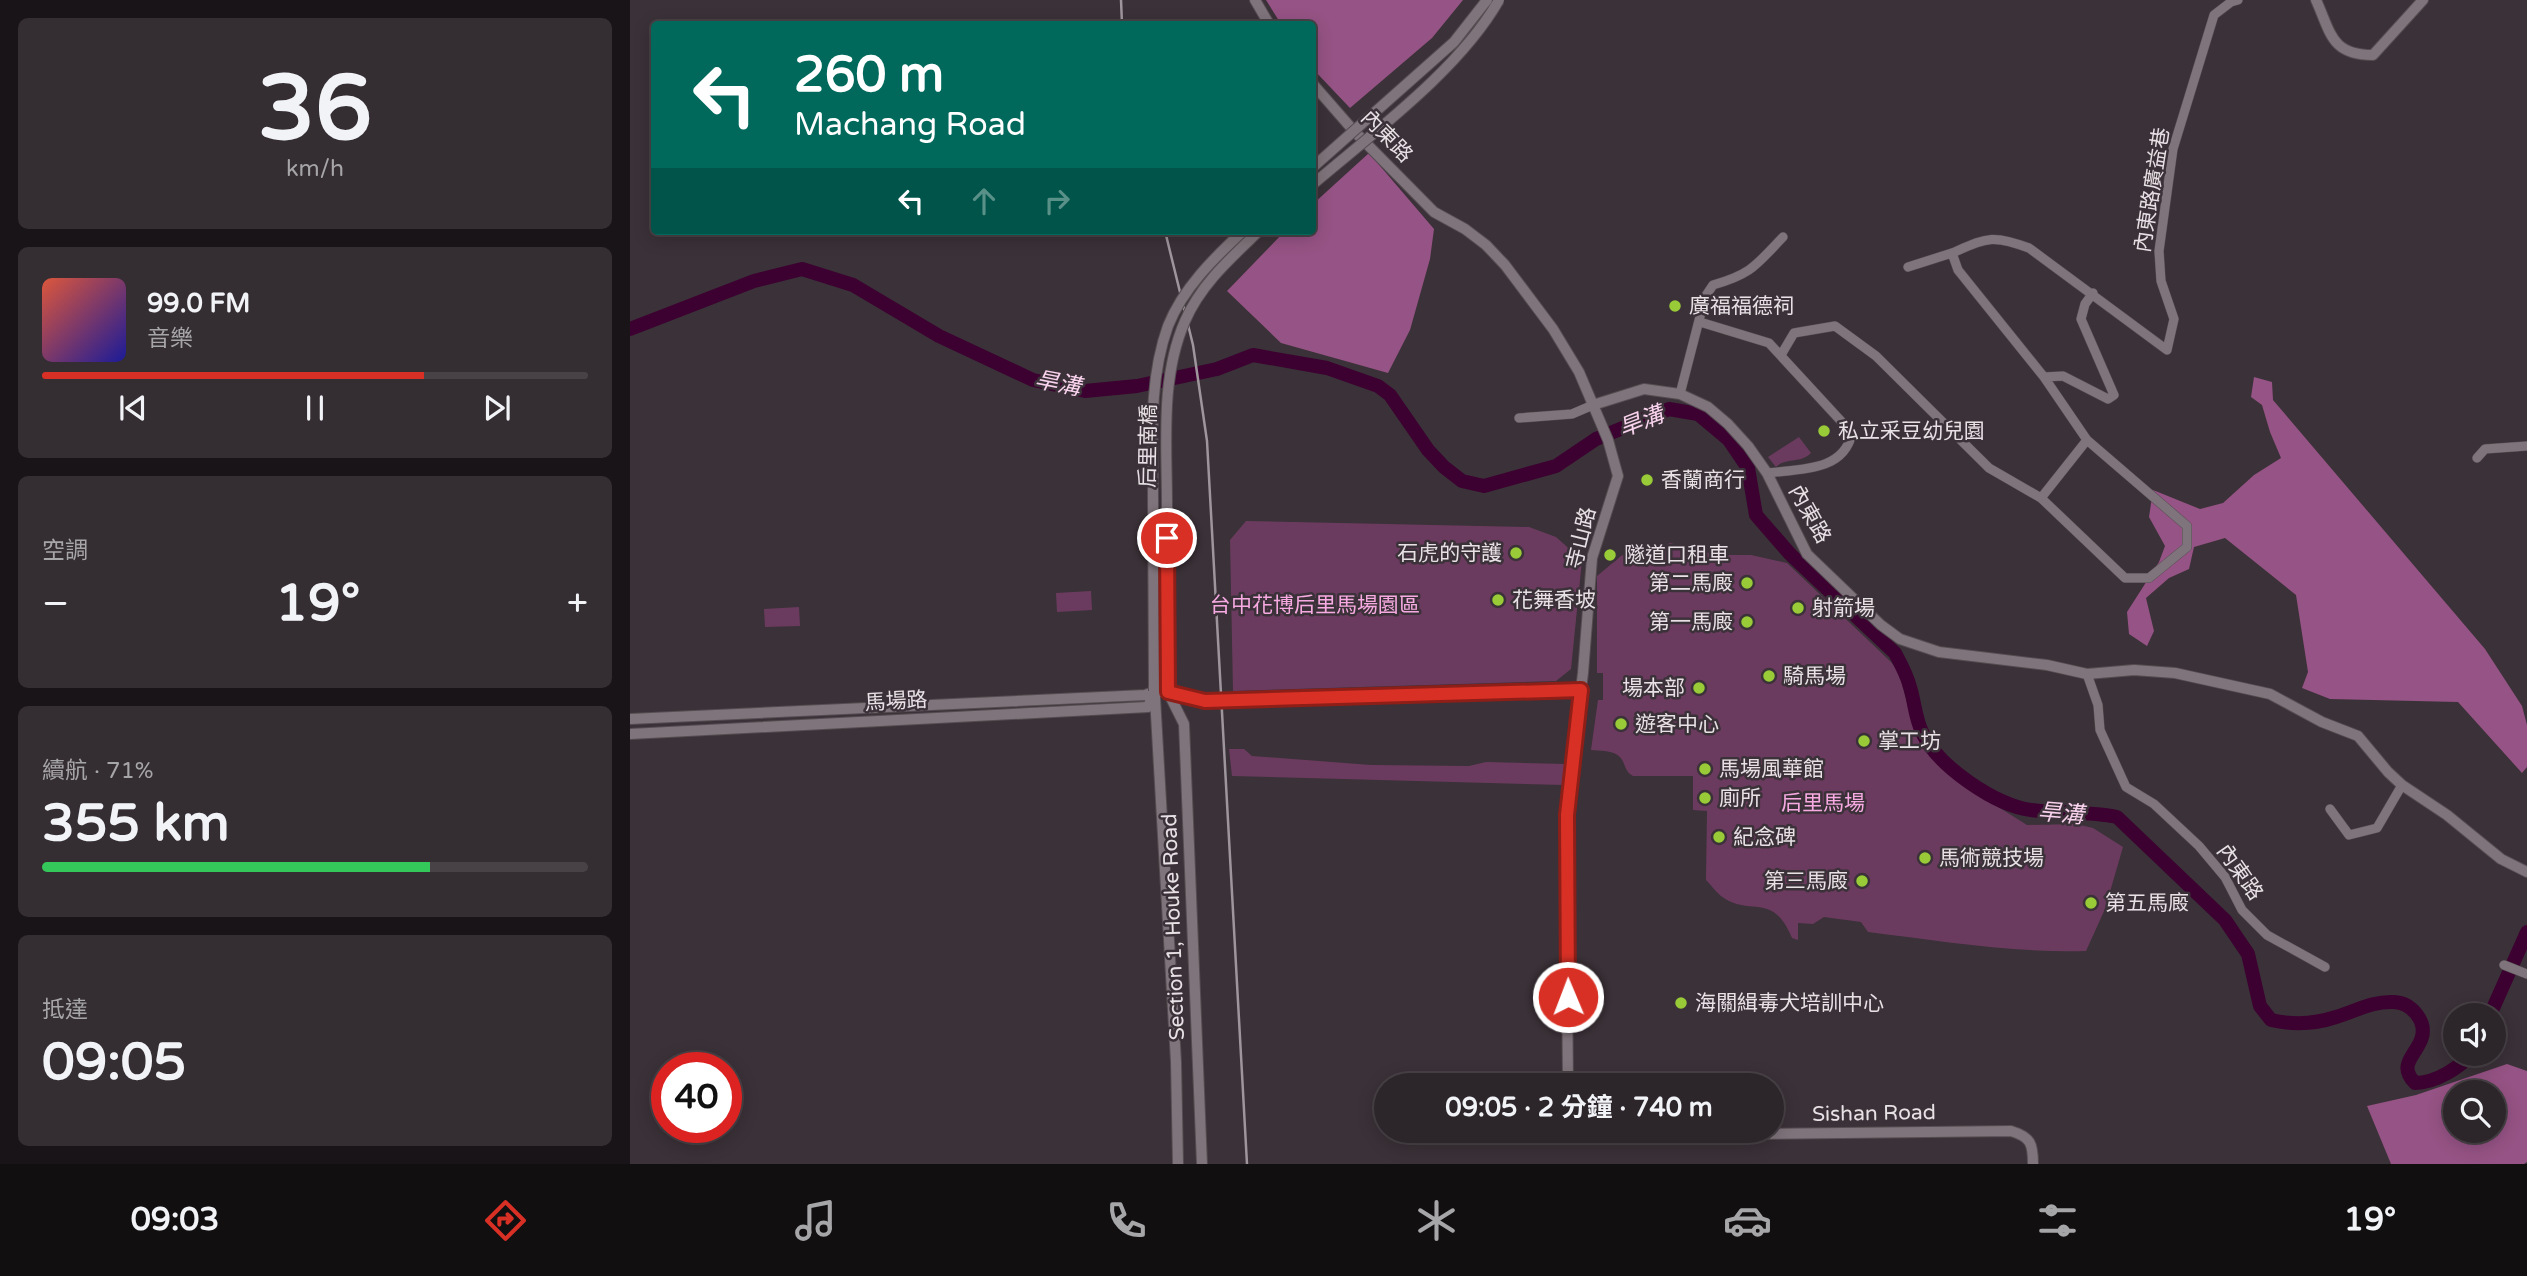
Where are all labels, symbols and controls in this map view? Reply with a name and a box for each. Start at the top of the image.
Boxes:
text: 260 m [794,46,944,105]
icon: left [679,49,770,140]
text: 36 [258,54,372,164]
street label: 內東路 [1356,105,1418,168]
text: Machang Road [794,106,1026,144]
street label: 內東路廣益巷 [2130,126,2175,254]
text: km/h [286,155,344,183]
icon: left [892,182,930,220]
icon: ahead [965,182,1003,220]
icon: right [1038,182,1076,220]
text: 99.0 FM [147,288,250,319]
place label: 廣福福德祠 [1689,294,1794,319]
marker: 廣福福德祠 [1667,298,1683,314]
text: 音樂 [147,325,193,353]
water label: 旱溝 [1033,366,1086,403]
icon: previous [114,389,152,427]
icon: pause [296,389,334,427]
icon: next [478,389,516,427]
water label: 旱溝 [1615,400,1671,443]
street label: 后里南橋 [1135,404,1162,488]
place label: 私立采豆幼兒園 [1838,419,1985,444]
marker: 私立采豆幼兒園 [1816,423,1832,439]
place label: 香蘭商行 [1661,468,1745,493]
marker: 香蘭商行 [1639,472,1655,488]
street label: 內東路 [1783,481,1836,548]
street label: 寺山路 [1562,505,1601,572]
pin [1137,508,1197,568]
icon: arrive [1148,519,1186,557]
text: 空調 [42,537,88,565]
place label: 石虎的守護 [1397,541,1502,566]
place label: 隧道口租車 [1624,543,1729,568]
marker: 石虎的守護 [1508,545,1524,561]
marker: 隧道口租車 [1602,547,1618,563]
place label: 第二馬廄 [1649,571,1733,596]
text: 19° [275,572,360,635]
marker: 第二馬廄 [1739,575,1755,591]
text: − [42,581,69,627]
text: + [567,581,588,627]
place label: 花舞香坡 [1512,588,1596,613]
marker: 花舞香坡 [1490,592,1506,608]
park label: 台中花博后里馬場園區 [1210,593,1420,618]
place label: 射箭場 [1812,596,1875,621]
marker: 射箭場 [1790,600,1806,616]
place label: 第一馬廄 [1649,610,1733,635]
marker: 第一馬廄 [1739,614,1755,630]
place label: 騎馬場 [1783,664,1846,689]
marker: 騎馬場 [1761,668,1777,684]
place label: 場本部 [1622,676,1685,701]
marker: 場本部 [1691,680,1707,696]
street label: 馬場路 [864,687,928,716]
place label: 遊客中心 [1635,712,1719,737]
marker: 遊客中心 [1613,716,1629,732]
place label: 掌工坊 [1878,729,1941,754]
marker: 掌工坊 [1856,733,1872,749]
text: 續航 · 71% [42,757,154,785]
place label: 馬場風華館 [1719,757,1824,782]
marker: 馬場風華館 [1697,761,1713,777]
place label: 廁所 [1719,786,1761,811]
marker: 廁所 [1697,790,1713,806]
park label: 后里馬場 [1781,791,1865,816]
text: 355 km [42,792,230,855]
water label: 旱溝 [2037,798,2088,830]
street label: Section 1, Houke Road [1157,813,1190,1041]
place label: 紀念碑 [1733,825,1796,850]
marker: 紀念碑 [1711,829,1727,845]
street label: 內東路 [2211,839,2268,905]
place label: 馬術競技場 [1939,846,2044,871]
marker: 馬術競技場 [1917,850,1933,866]
place label: 第三馬廄 [1764,869,1848,894]
marker: 第三馬廄 [1854,873,1870,889]
place label: 第五馬廄 [2105,891,2189,916]
marker: 第五馬廄 [2083,895,2099,911]
position arrow [1531,960,1605,1034]
place label: 海關緝毒犬培訓中心 [1695,991,1884,1016]
marker: 海關緝毒犬培訓中心 [1673,995,1689,1011]
text: 抵達 [42,996,88,1024]
map controls [2443,1003,2506,1143]
button: sound [2443,1003,2506,1066]
text: 09:05 [42,1031,186,1094]
speed limit sign: 40 [651,1052,742,1143]
button: search [2443,1080,2506,1143]
text: 09:05 · 2 分鐘 · 740 m [1445,1092,1713,1123]
street label: Sishan Road [1812,1100,1936,1127]
icon: directions [481,1196,530,1245]
icon: music [791,1196,840,1245]
icon: phone [1102,1196,1151,1245]
icon: climate [1412,1196,1461,1245]
icon: car [1723,1196,1772,1245]
icon: filters [2033,1196,2082,1245]
text: 09:03 [131,1201,219,1239]
text: 19° [2344,1201,2396,1239]

